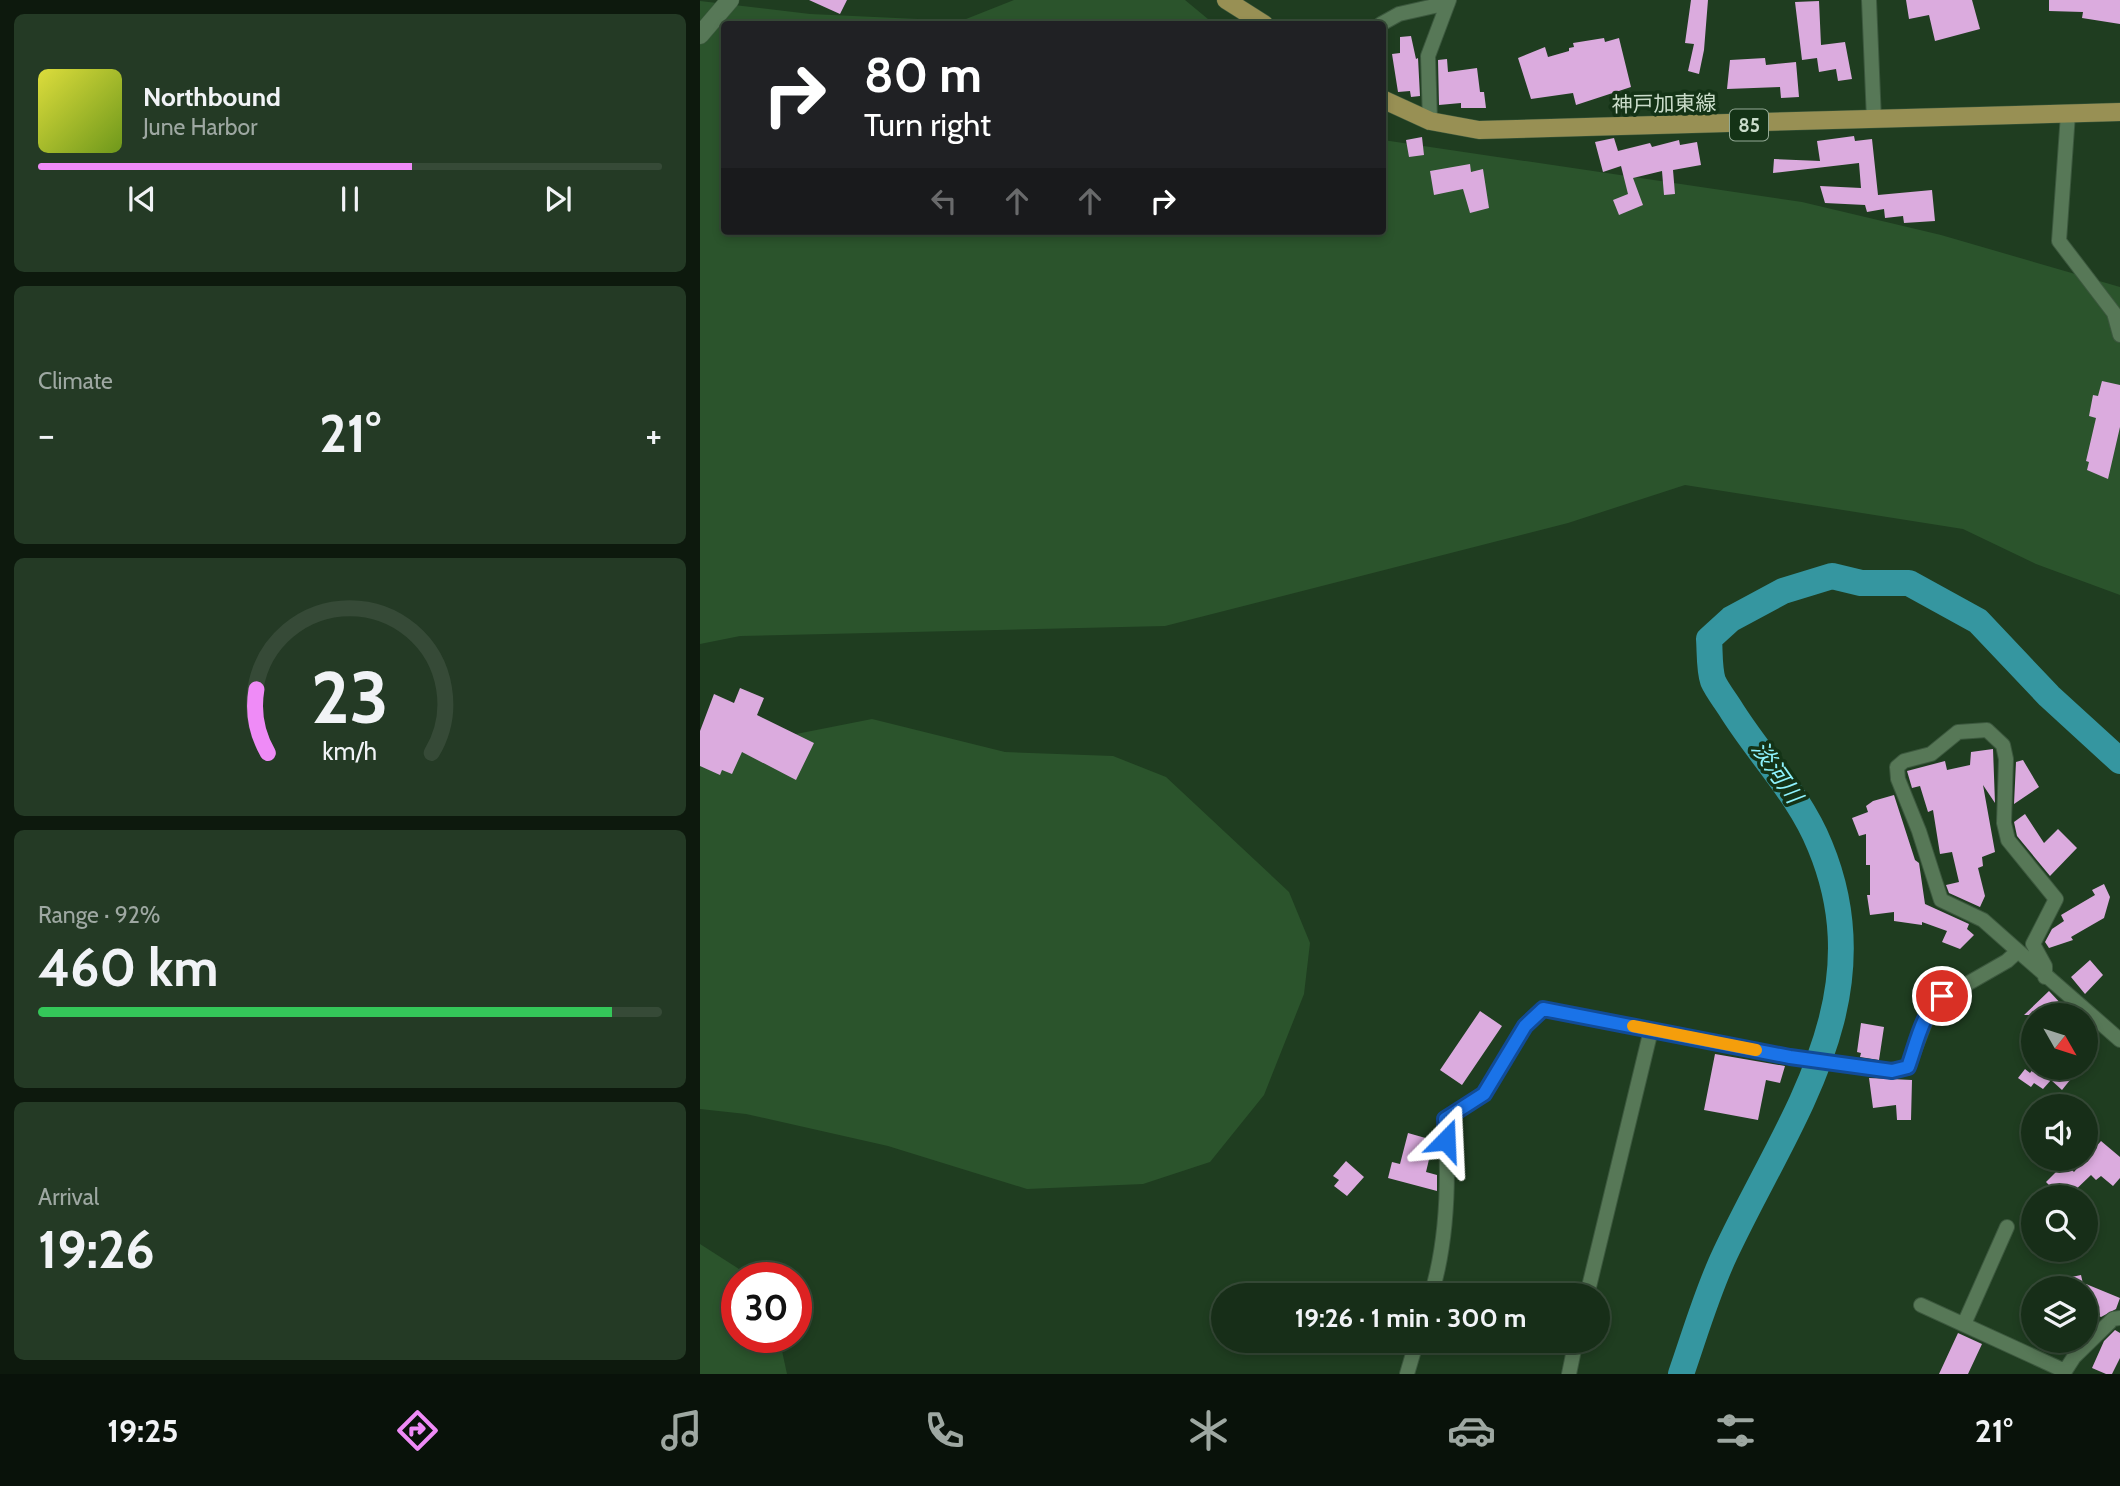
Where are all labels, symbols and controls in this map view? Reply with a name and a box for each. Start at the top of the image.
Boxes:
text: 80 m [864,45,982,104]
icon: right [749,49,840,140]
text: Northbound [143,81,281,113]
street label: 神戸加東線 [1611,90,1717,117]
text: Turn right [864,105,991,144]
road number: 85 [1730,110,1768,140]
text: June Harbor [143,113,257,141]
icon: previous [123,180,161,218]
icon: pause [331,180,369,218]
icon: next [539,180,577,218]
icon: left [925,182,963,220]
icon: ahead [998,182,1036,220]
icon: ahead [1071,182,1109,220]
icon: right [1144,182,1182,220]
text: Climate [38,367,113,395]
text: 21° [319,402,381,465]
text: − [38,411,55,458]
text: + [645,411,662,458]
text: 23 [311,653,389,741]
text: km/h [323,736,377,766]
water label: 淡河川 [1746,736,1810,811]
text: Range · 92% [38,901,161,929]
text: 460 km [38,936,218,999]
pin [1912,966,1972,1026]
icon: arrive [1923,977,1961,1015]
north arrow [2021,1003,2098,1080]
map controls [2021,1003,2098,1353]
button: sound [2021,1094,2098,1171]
position arrow [1409,1103,1483,1177]
text: Arrival [38,1183,99,1211]
button: search [2021,1185,2098,1262]
text: 19:26 [38,1218,155,1281]
speed limit sign: 30 [721,1262,812,1353]
button: layers [2021,1276,2098,1353]
text: 19:26 · 1 min · 300 m [1295,1302,1526,1334]
icon: directions [393,1406,442,1455]
icon: music [657,1406,706,1455]
icon: phone [920,1406,969,1455]
icon: climate [1184,1406,1233,1455]
icon: car [1447,1406,1496,1455]
icon: filters [1711,1406,1760,1455]
text: 19:25 [107,1411,178,1450]
text: 21° [1975,1411,2013,1450]

